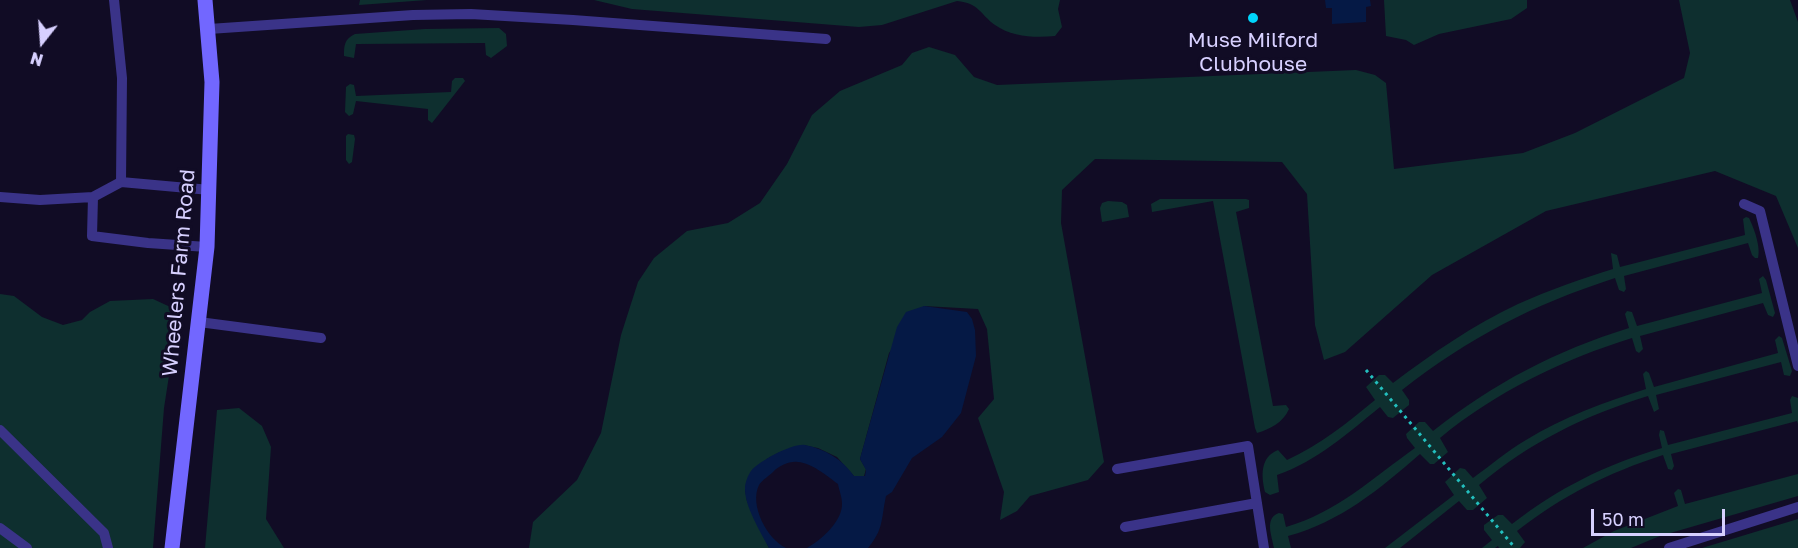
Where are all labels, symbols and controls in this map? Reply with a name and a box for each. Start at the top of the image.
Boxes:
marker: Muse Milford Clubhouse [1246,11,1260,25]
north arrow [12,12,72,72]
place label: Muse Milford Clubhouse [1188,27,1318,77]
text: N [28,48,45,71]
street label: Wheelers Farm Road [157,168,201,378]
scale bar [1594,497,1728,535]
text: 50 m [1602,508,1644,530]

